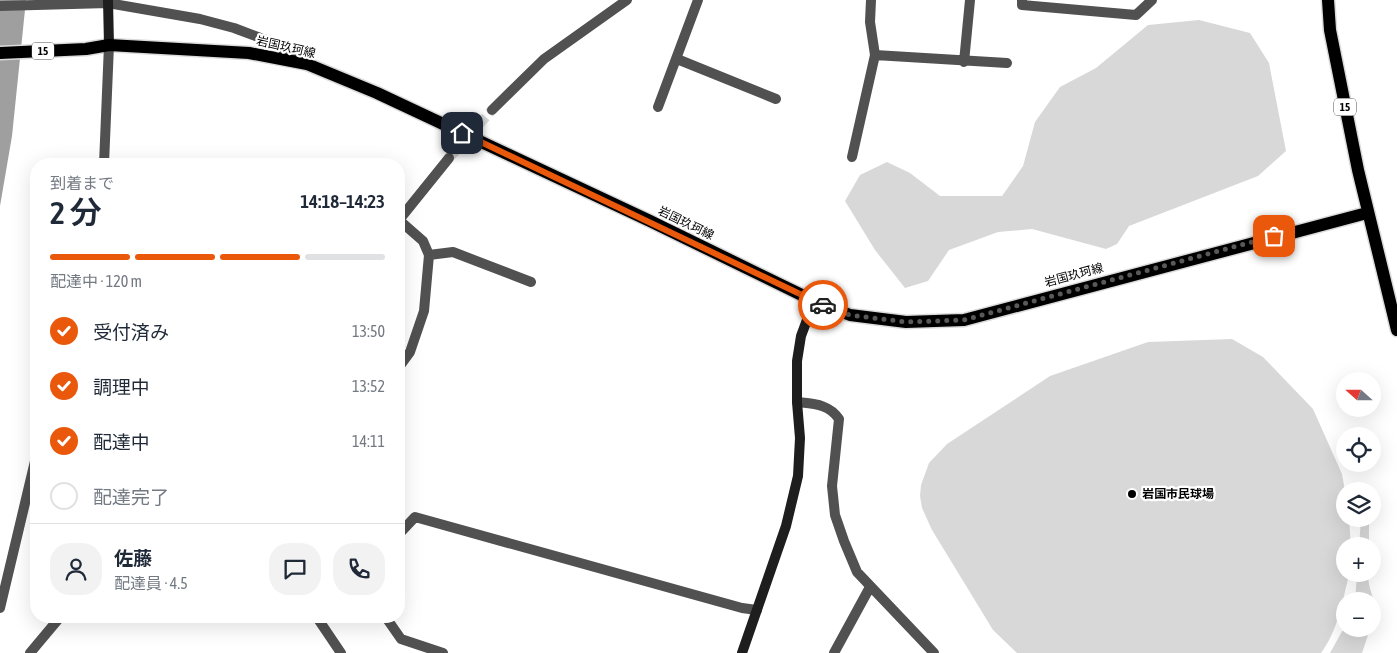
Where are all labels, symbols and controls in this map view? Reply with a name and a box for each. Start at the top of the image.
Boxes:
street label: 岩国玖珂線 [255,33,317,61]
road number: 15 [32,42,54,59]
road number: 15 [1334,98,1356,115]
pin [441,112,483,154]
icon: home [448,119,476,147]
text: 到着まで [50,174,114,192]
text: 14:18–14:23 [300,190,385,212]
text: 2 分 [50,194,101,231]
street label: 岩国玖珂線 [656,204,716,242]
pin [1253,215,1295,257]
icon: bag [1260,222,1288,250]
street label: 岩国玖珂線 [1043,260,1105,290]
text: 配達中 · 120 m [50,272,142,290]
courier [798,280,848,330]
icon: car [809,291,837,319]
icon: check [50,317,78,345]
text: 受付済み [93,321,169,343]
text: 13:50 [352,322,385,340]
icon: check [50,372,78,400]
north arrow [1336,372,1381,418]
map controls [1336,372,1381,637]
text: 調理中 [93,376,150,398]
text: 13:52 [352,377,385,395]
icon: check [50,427,78,455]
button: locate [1336,427,1381,472]
text: 配達中 [93,431,150,453]
text: 14:11 [352,432,385,450]
button: layers [1336,482,1381,527]
text: 配達完了 [93,486,169,508]
place label: 岩国市民球場 [1142,487,1214,501]
marker: 岩国市民球場 [1126,488,1138,500]
button: + [1336,537,1381,582]
button: person [50,543,102,595]
button: chat [269,543,321,595]
button: phone [333,543,385,595]
text: 佐藤 [114,547,152,569]
text: 配達員 · 4.5 [114,574,188,592]
button: − [1336,592,1381,637]

